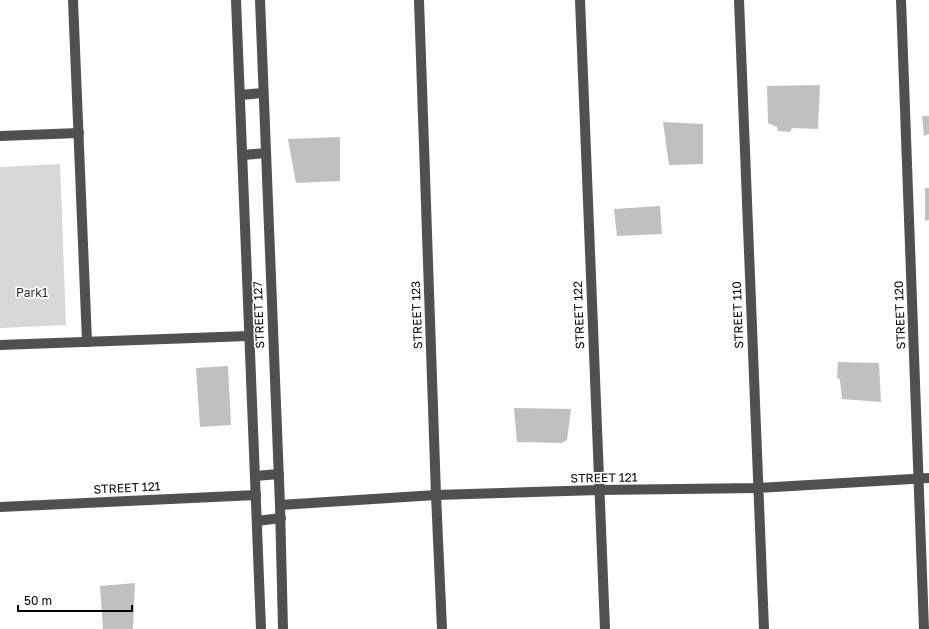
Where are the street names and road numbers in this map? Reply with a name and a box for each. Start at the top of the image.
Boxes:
street label: STREET 120 [891,280,908,350]
street label: STREET 127 [250,281,267,349]
street label: STREET 123 [408,281,425,349]
street label: STREET 122 [570,281,587,349]
street label: STREET 110 [729,281,746,349]
street label: STREET 121 [570,469,638,486]
street label: STREET 121 [93,478,161,497]

